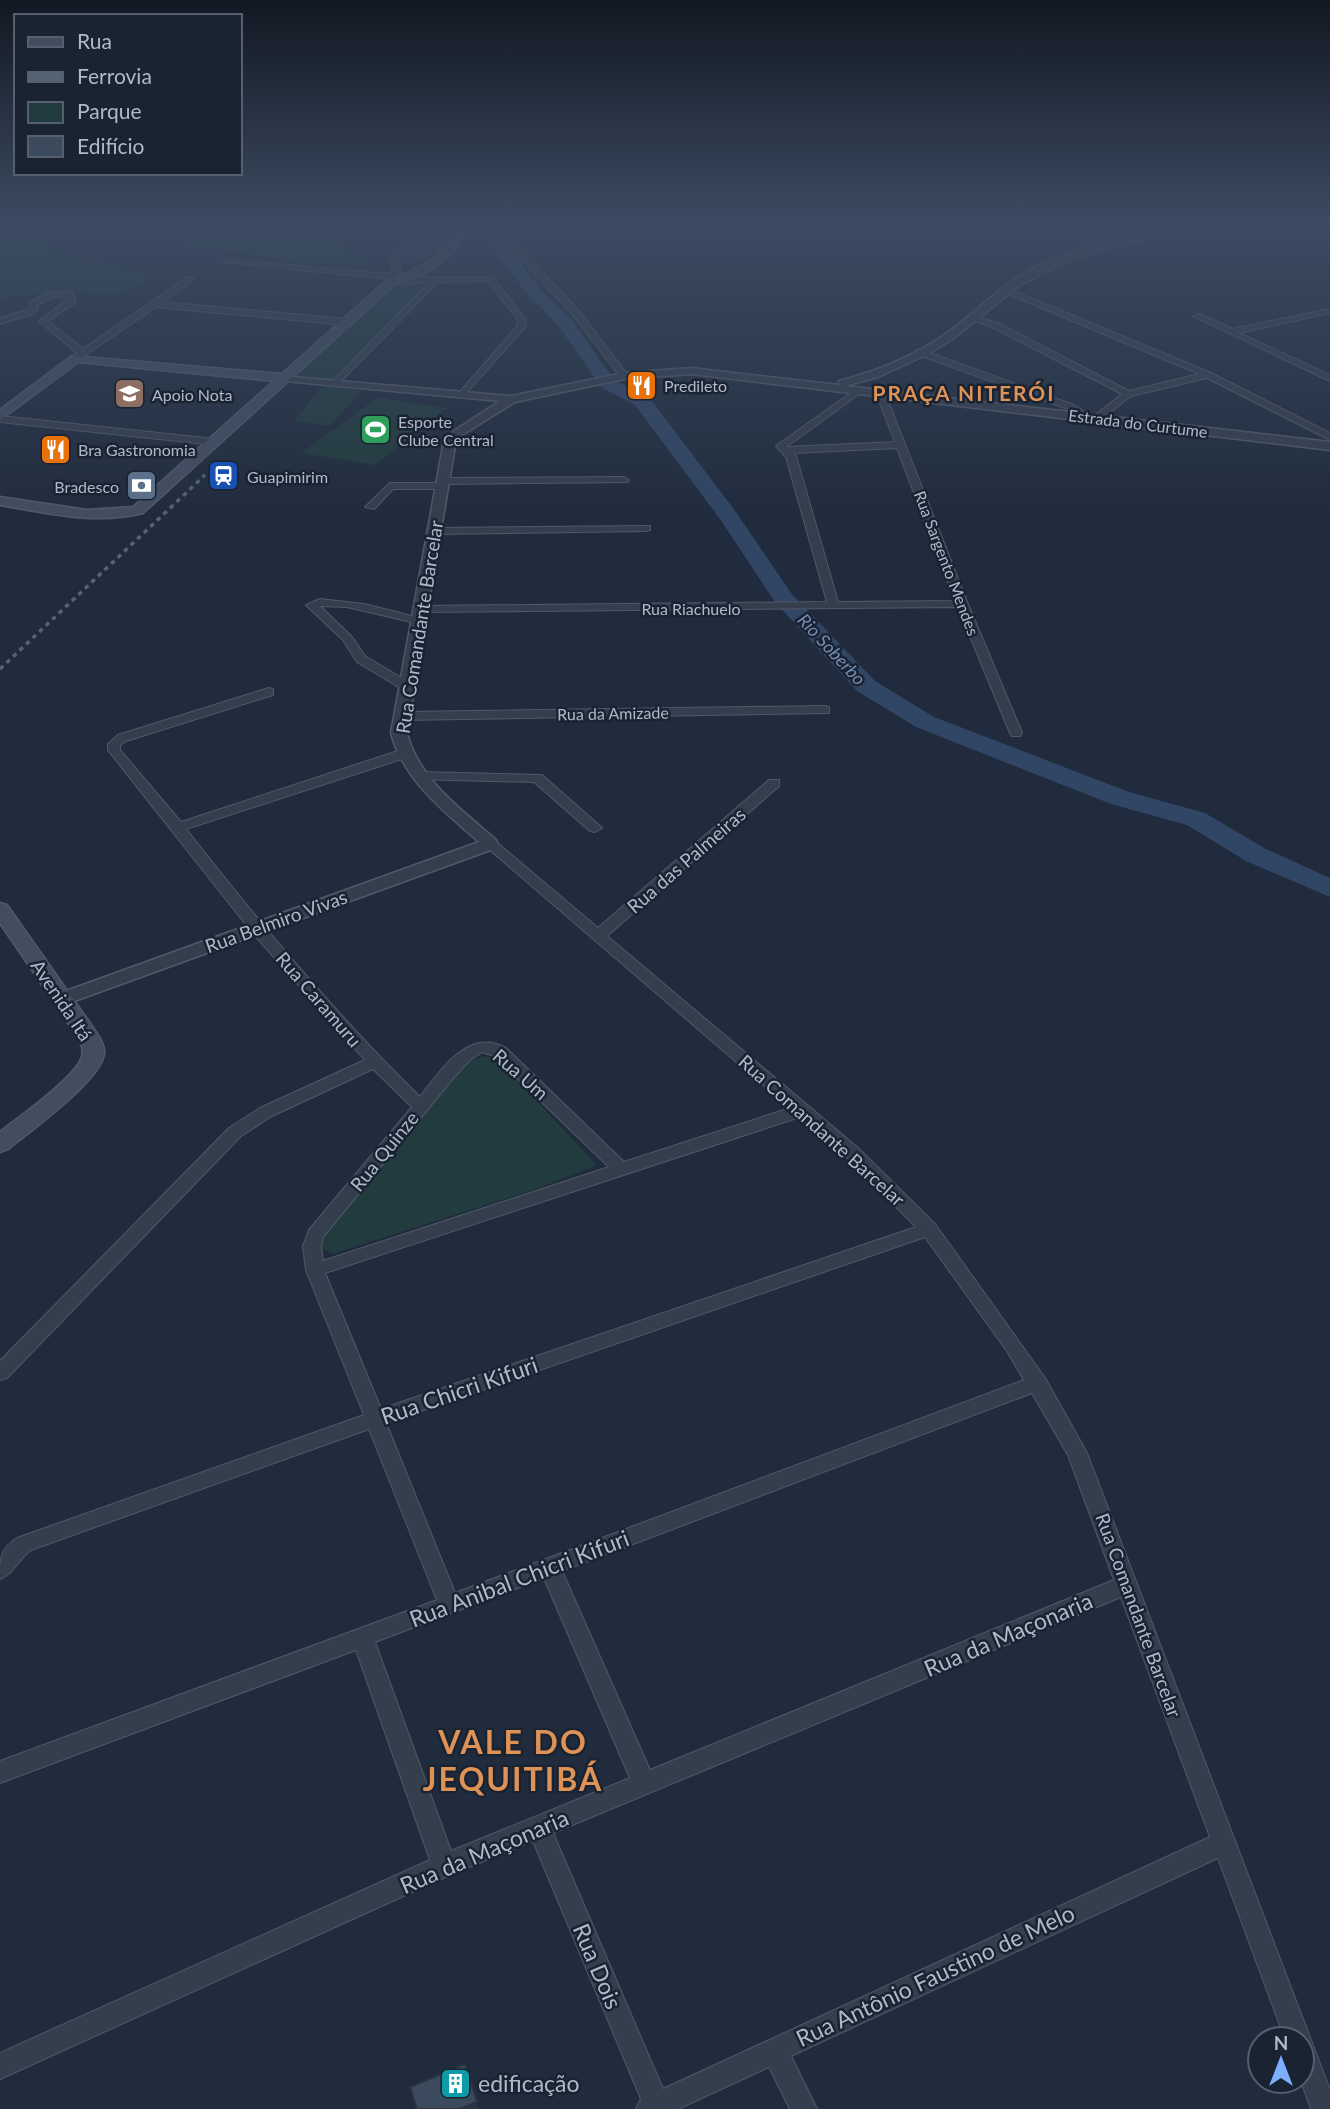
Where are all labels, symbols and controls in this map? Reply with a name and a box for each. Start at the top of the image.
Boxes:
legend [14,14,242,175]
text: Rua [77,28,112,53]
text: Ferrovia [77,63,152,88]
text: Parque [77,98,142,123]
text: Edifício [77,133,145,158]
restaurant icon: Predileto [624,368,658,402]
place label: Predileto [664,376,727,395]
school or university icon: Apoio Nota [112,377,146,411]
district label: PRAÇA NITERÓI [872,380,1056,405]
place label: Apoio Nota [152,385,232,404]
street label: Estrada do Curtume [1067,405,1209,441]
place label: Esporte Clube Central [398,412,494,449]
sports icon: Esporte Clube Central [358,413,392,447]
restaurant icon: Bra Gastronomia [38,432,72,466]
place label: Bra Gastronomia [78,440,196,459]
station icon: Guapimirim [207,459,241,493]
place label: Guapimirim [247,467,328,486]
bank icon: Bradesco [125,469,159,503]
place label: Bradesco [54,477,119,496]
street label: Rua Sargento Mendes [911,488,983,638]
street label: Rua Comandante Barcelar [391,519,447,735]
street label: Rua Riachuelo [641,599,741,618]
water label: Rio Soberbo [793,609,871,689]
street label: Rua da Amizade [557,703,669,723]
street label: Rua das Palmeiras [622,802,750,918]
street label: Rua Belmiro Vivas [202,885,350,957]
street label: Rua Caramuru [271,947,367,1051]
street label: Avenida Itá [26,955,98,1045]
street label: Rua Um [489,1044,553,1104]
street label: Rua Comandante Barcelar [734,1049,910,1211]
street label: Rua Quinze [345,1107,423,1195]
street label: Rua Chicri Kifuri [377,1350,541,1430]
street label: Rua Comandante Barcelar [1091,1510,1187,1720]
street label: Rua Anibal Chicri Kifuri [405,1523,633,1633]
street label: Rua da Maçonaria [920,1586,1096,1682]
district label: VALE DO JEQUITIBÁ [423,1722,603,1798]
street label: Rua da Maçonaria [396,1803,572,1899]
street label: Rua Antônio Faustino de Melo [791,1898,1079,2052]
street label: Rua Dois [568,1919,628,2013]
north arrow [1246,2025,1316,2095]
text: N [1274,2031,1288,2054]
building icon: edificação [438,2066,472,2100]
place label: edificação [478,2069,580,2097]

